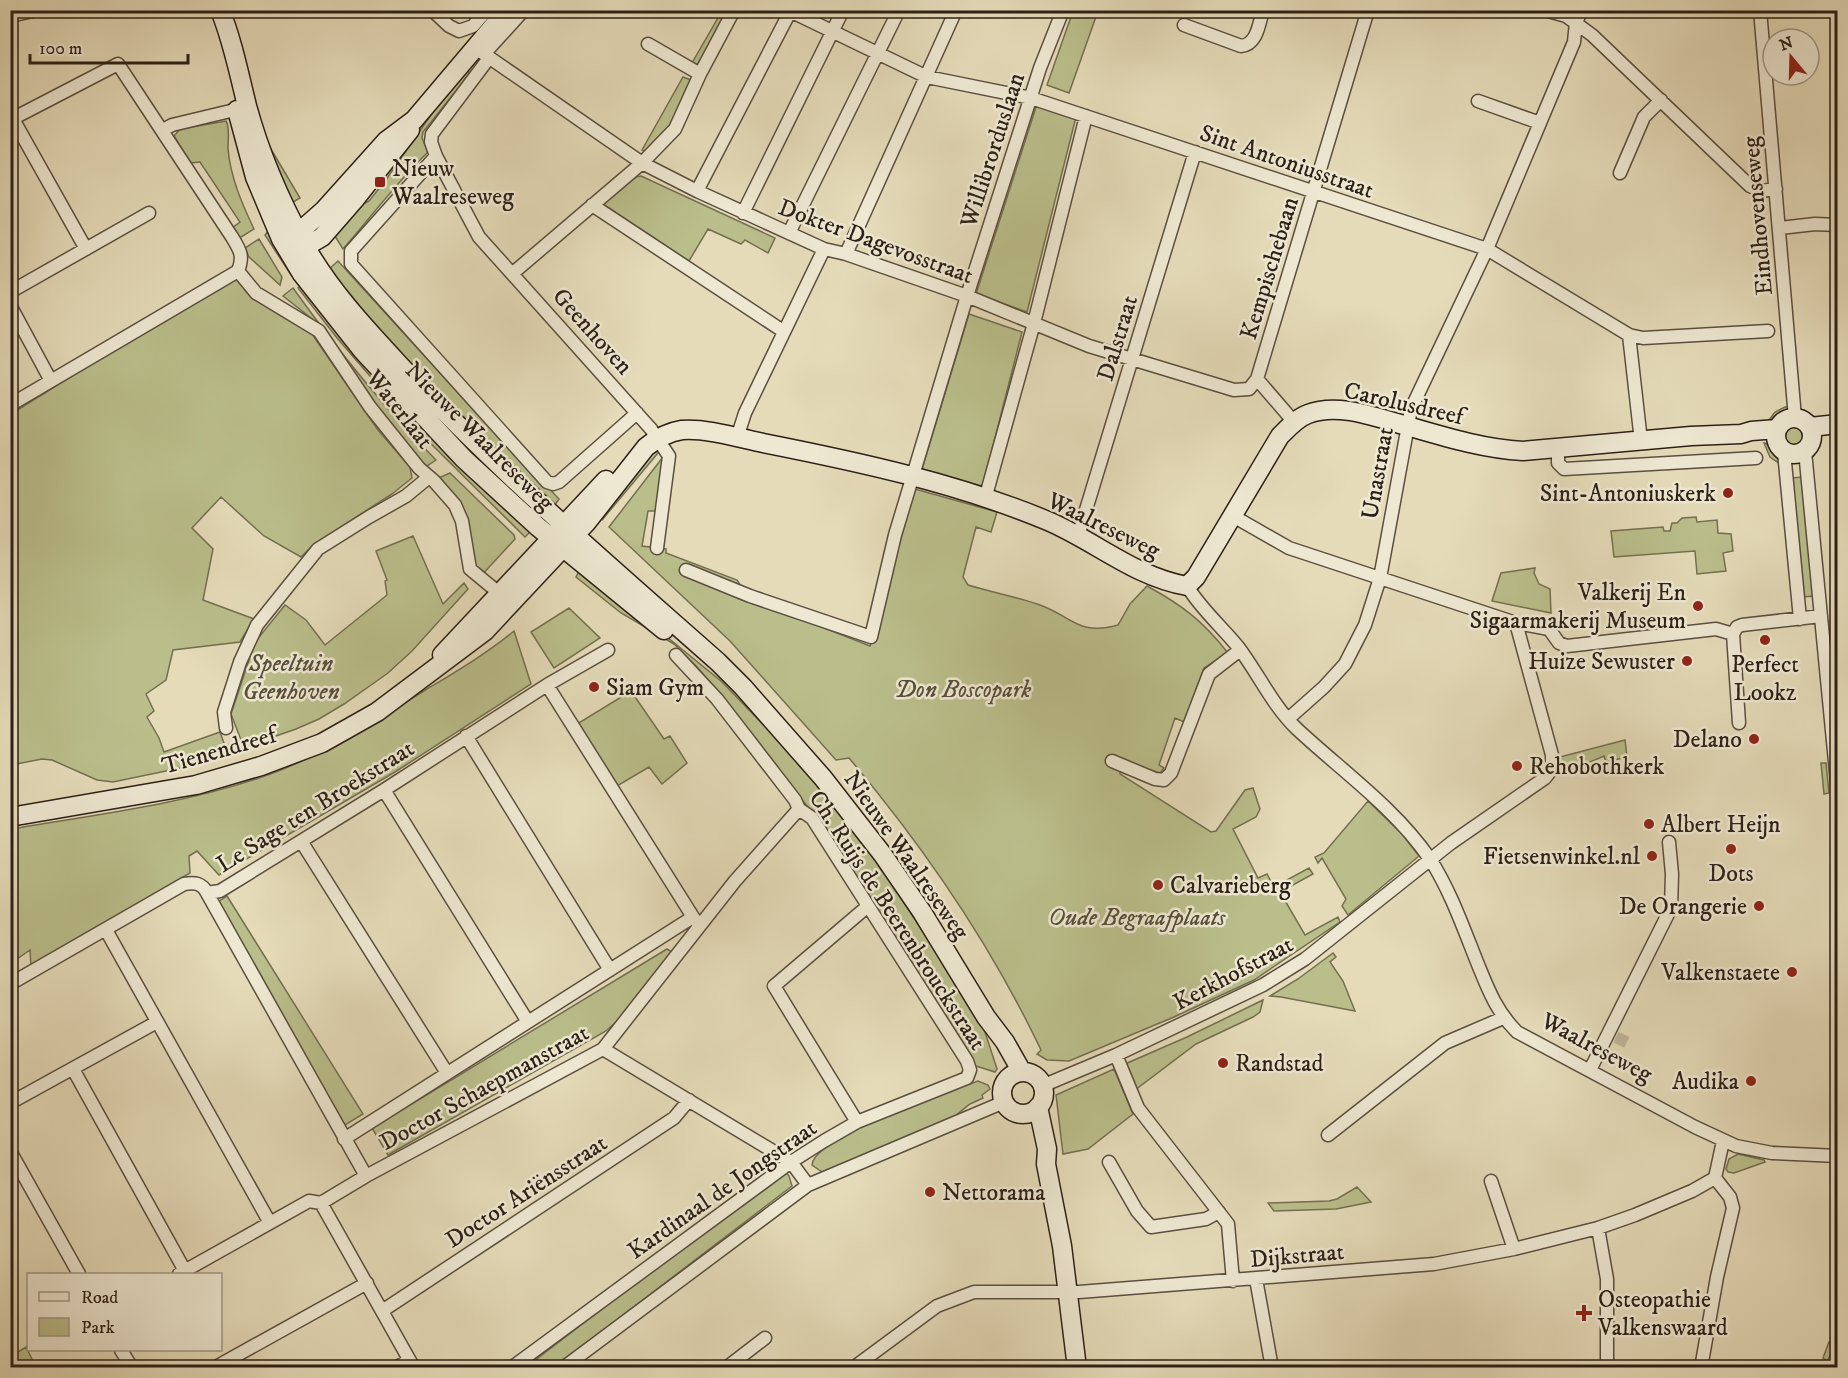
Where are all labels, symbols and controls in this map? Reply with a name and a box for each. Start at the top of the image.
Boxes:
scale bar [30,27,188,65]
north arrow [1761,27,1821,87]
text: N [1777,32,1796,55]
text: 100 m [39,38,82,60]
street label: Willibrorduslaan [954,69,1032,232]
street label: Sint Antoniusstraat [1196,118,1378,206]
street label: Eindhovenseweg [1736,135,1780,297]
place label: Nieuw Waalreseweg [391,154,514,212]
marker: Nieuw Waalreseweg [373,175,387,189]
street label: Dokter Dagevosstraat [774,193,978,291]
street label: Kempischebaan [1234,193,1306,343]
street label: Geenhoven [546,282,639,382]
street label: Dalstraat [1091,292,1145,385]
street label: Nieuwe Waalreseweg [398,356,561,518]
street label: Waterlaat [358,363,440,456]
street label: Carolusdreef [1341,376,1470,433]
street label: Unastraat [1355,424,1401,522]
place label: Sint-Antoniuskerk [1540,479,1716,509]
street label: Waalreseweg [1041,485,1165,566]
marker: Sint-Antoniuskerk [1721,486,1735,500]
place label: Valkerij En Sigaarmakerij Museum [1470,578,1686,636]
marker: Valkerij En Sigaarmakerij Museum [1691,599,1705,613]
marker: Perfect Lookz [1758,633,1772,647]
place label: Huize Sewuster [1528,647,1675,677]
park label: Speeltuin Geenhoven [242,649,340,707]
place label: Perfect Lookz [1731,650,1799,708]
marker: Huize Sewuster [1680,654,1694,668]
place label: Siam Gym [606,673,704,703]
park label: Don Boscopark [895,675,1031,705]
marker: Siam Gym [587,680,601,694]
street label: Tienendreef [159,719,283,782]
place label: Delano [1673,725,1742,755]
marker: Delano [1747,732,1761,746]
street label: Le Sage ten Broekstraat [211,734,420,880]
place label: Rehobothkerk [1529,752,1665,782]
marker: Rehobothkerk [1510,759,1524,773]
street label: Nieuwe Waalreseweg [837,765,976,946]
street label: Ch. Ruijs de Beerenbrouckstraat [802,785,993,1056]
place label: Albert Heijn [1661,810,1781,840]
marker: Albert Heijn [1642,817,1656,831]
place label: Fietsenwinkel.nl [1483,842,1641,872]
marker: Dots [1724,842,1738,856]
marker: Fietsenwinkel.nl [1645,849,1659,863]
place label: Dots [1708,859,1754,889]
place label: Calvarieberg [1170,871,1291,901]
marker: Calvarieberg [1151,878,1165,892]
place label: De Orangerie [1619,892,1747,922]
marker: De Orangerie [1752,899,1766,913]
park label: Oude Begraafplaats [1049,903,1226,933]
street label: Kerkhofstraat [1168,930,1299,1018]
place label: Valkenstaete [1660,958,1780,988]
marker: Valkenstaete [1785,965,1799,979]
street label: Waalreseweg [1535,1006,1658,1090]
street label: Doctor Schaepmanstraat [375,1018,595,1158]
place label: Randstad [1235,1049,1324,1079]
marker: Randstad [1216,1056,1230,1070]
place label: Audika [1672,1067,1740,1097]
marker: Audika [1744,1074,1758,1088]
street label: Kardinaal de Jongstraat [622,1113,823,1266]
street label: Doctor Ariënsstraat [440,1128,613,1255]
place label: Nettorama [942,1178,1046,1208]
marker: Nettorama [923,1185,937,1199]
street label: Dijkstraat [1249,1237,1346,1275]
legend [27,1273,222,1351]
place label: Osteopathie Valkenswaard [1597,1285,1728,1343]
text: Road [81,1287,118,1309]
marker: Osteopathie Valkenswaard [1575,1304,1593,1322]
text: Park [81,1317,115,1339]

